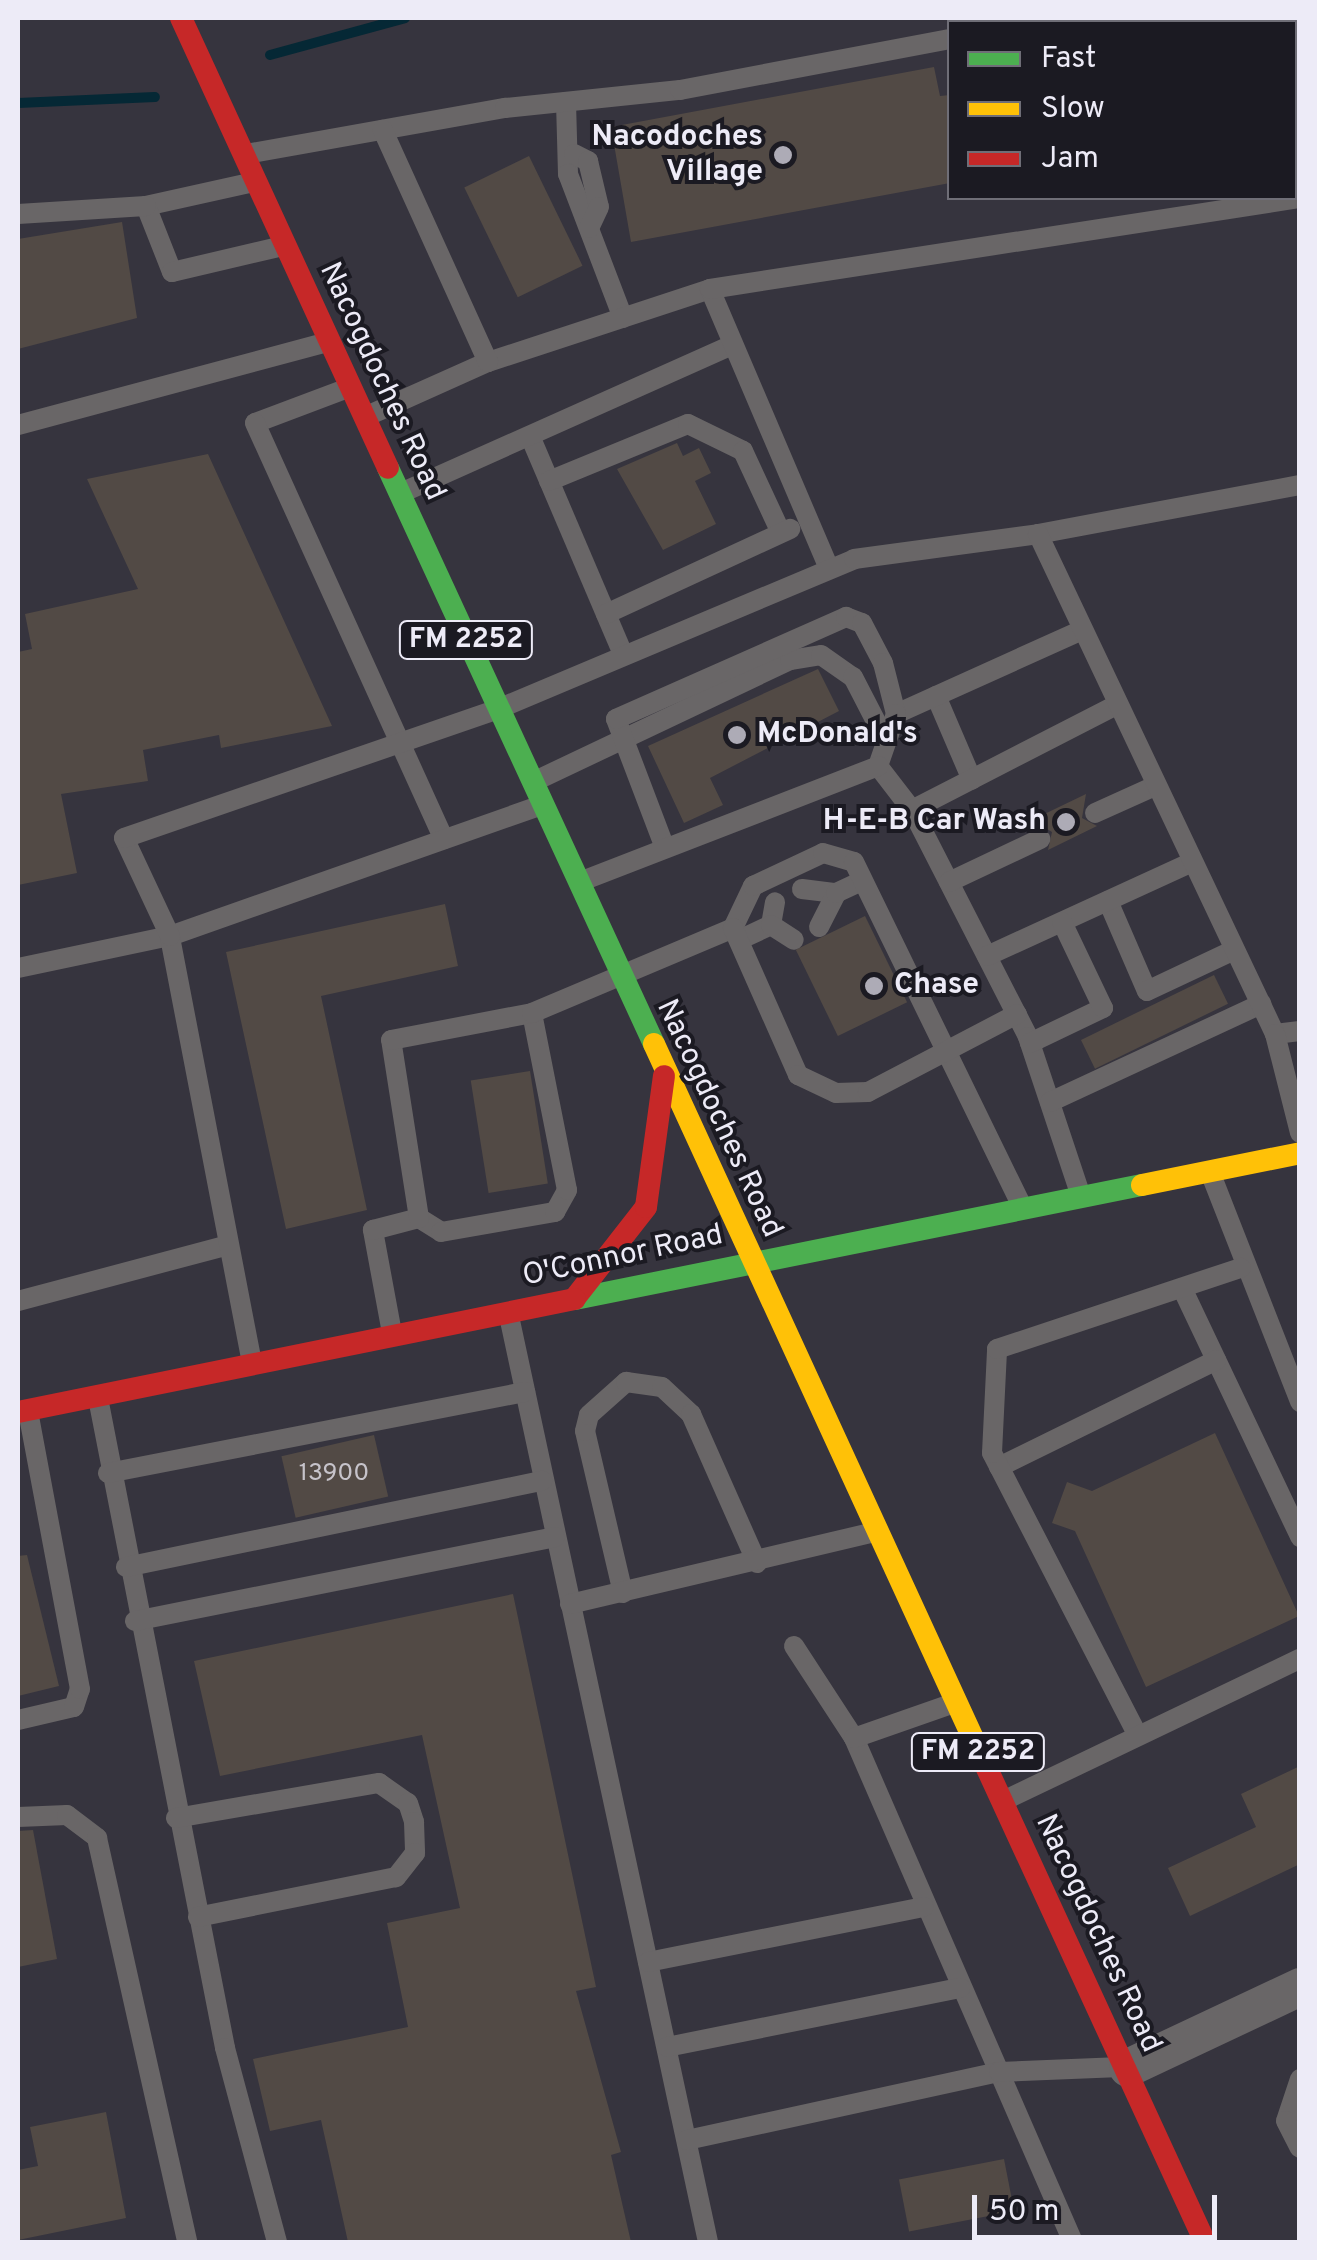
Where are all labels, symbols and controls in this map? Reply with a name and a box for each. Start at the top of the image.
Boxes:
legend [947,20,1297,200]
text: Fast [1041,41,1096,78]
text: Slow [1041,91,1105,128]
place label: Nacodoches Village [591,120,763,190]
text: Jam [1041,141,1099,178]
marker: Nacodoches Village [772,144,794,166]
street label: Nacogdoches Road [310,257,452,507]
road number: FM 2252 [398,617,534,663]
place label: McDonald's [757,717,918,753]
marker: McDonald's [726,724,748,746]
place label: H-E-B Car Wash [823,804,1046,840]
marker: H-E-B Car Wash [1055,811,1077,833]
place label: Chase [894,968,979,1004]
marker: Chase [863,975,885,997]
street label: Nacogdoches Road [647,994,789,1244]
street label: O'Connor Road [520,1218,726,1296]
house number: 13900 [299,1459,369,1489]
road number: FM 2252 [910,1729,1046,1775]
street label: Nacogdoches Road [1026,1809,1168,2059]
scale bar [977,2175,1222,2237]
text: 50 m [989,2194,1059,2231]

